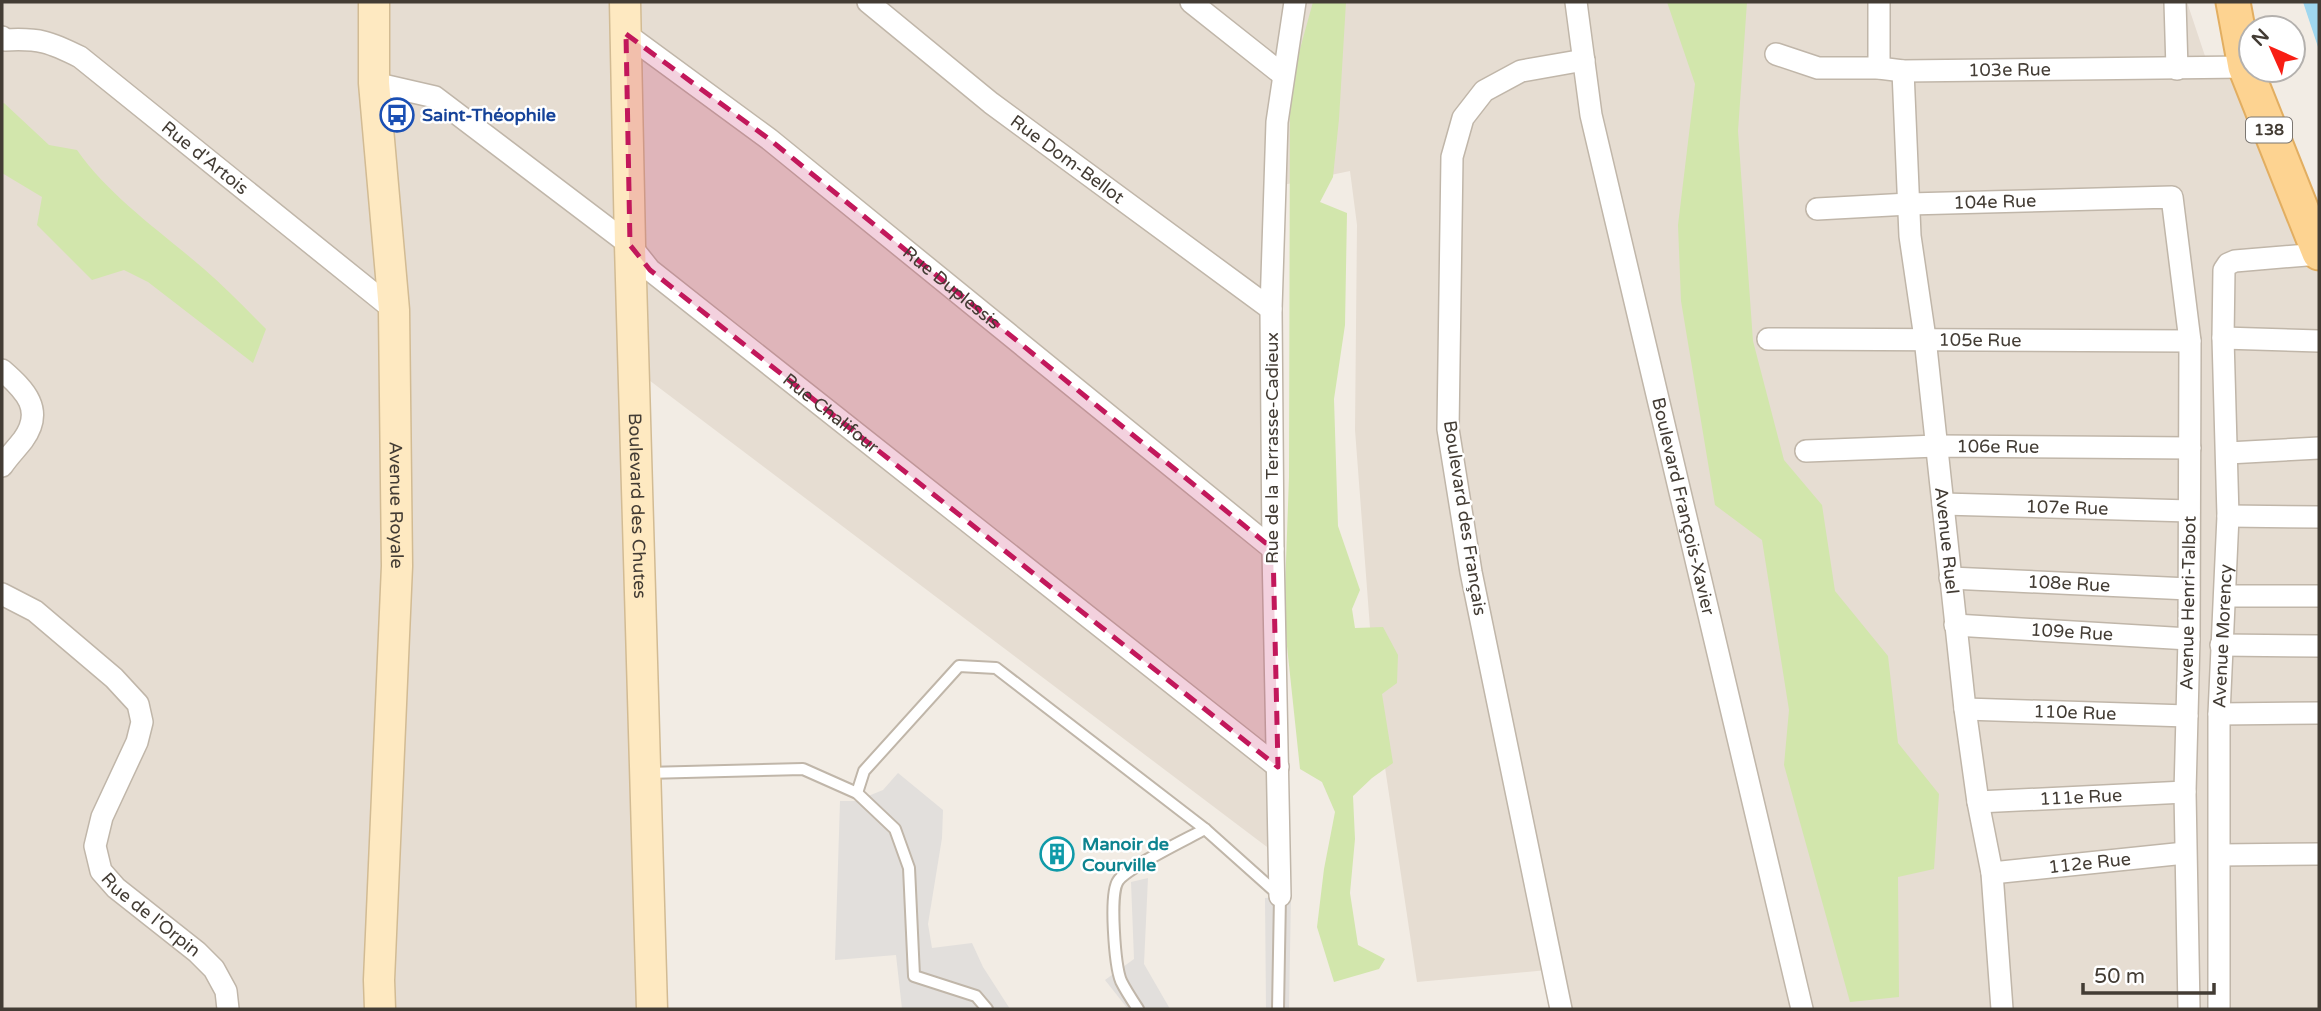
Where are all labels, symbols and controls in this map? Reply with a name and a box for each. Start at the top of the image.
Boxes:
north arrow [2237,14,2307,84]
text: N [2248,25,2274,51]
street label: 103e Rue [1968,58,2051,81]
bus stop icon: Saint-Théophile [378,96,416,134]
place label: Saint-Théophile [422,104,556,126]
street label: Rue Dom-Bellot [1006,110,1129,208]
street label: Rue d'Artois [157,116,253,199]
road number: 138 [2246,118,2292,142]
street label: 104e Rue [1953,190,2037,214]
street label: Rue Duplessis [898,241,1005,334]
street label: 105e Rue [1939,329,2021,351]
street label: Rue de la Terrasse-Cadieux [1261,332,1283,564]
street label: Rue Chalifour [778,368,883,458]
street label: Boulevard François-Xavier [1647,395,1720,617]
street label: Boulevard des Chutes [624,413,651,599]
street label: Boulevard des Français [1439,419,1491,617]
street label: 106e Rue [1956,435,2039,458]
street label: Avenue Royale [385,441,408,569]
street label: Avenue Ruel [1930,486,1964,595]
street label: 107e Rue [2025,495,2109,520]
street label: Avenue Henri-Talbot [2175,516,2201,690]
street label: Avenue Morency [2208,563,2237,709]
street label: 108e Rue [2027,571,2111,596]
street label: 109e Rue [2030,619,2114,645]
street label: 110e Rue [2033,700,2117,725]
street label: 111e Rue [2039,784,2123,810]
place label: Manoir de Courville [1082,833,1169,876]
building icon: Manoir de Courville [1038,835,1076,873]
street label: 112e Rue [2047,848,2132,878]
street label: Rue de l'Orpin [97,868,205,962]
scale bar [2083,951,2214,995]
text: 50 m [2094,964,2145,989]

